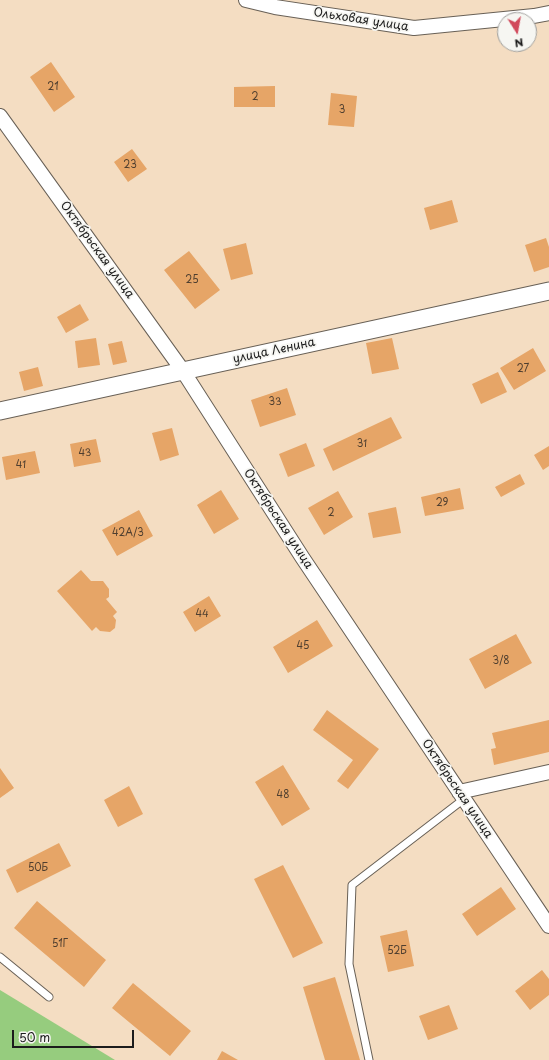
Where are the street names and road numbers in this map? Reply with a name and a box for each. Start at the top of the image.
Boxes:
street label: Ольховая улица [313,5,409,35]
street label: Октябрьская улица [57,199,137,301]
street label: улица Ленина [231,335,317,367]
street label: Октябрьская улица [240,466,316,572]
street label: Октябрьская улица [418,737,496,841]

